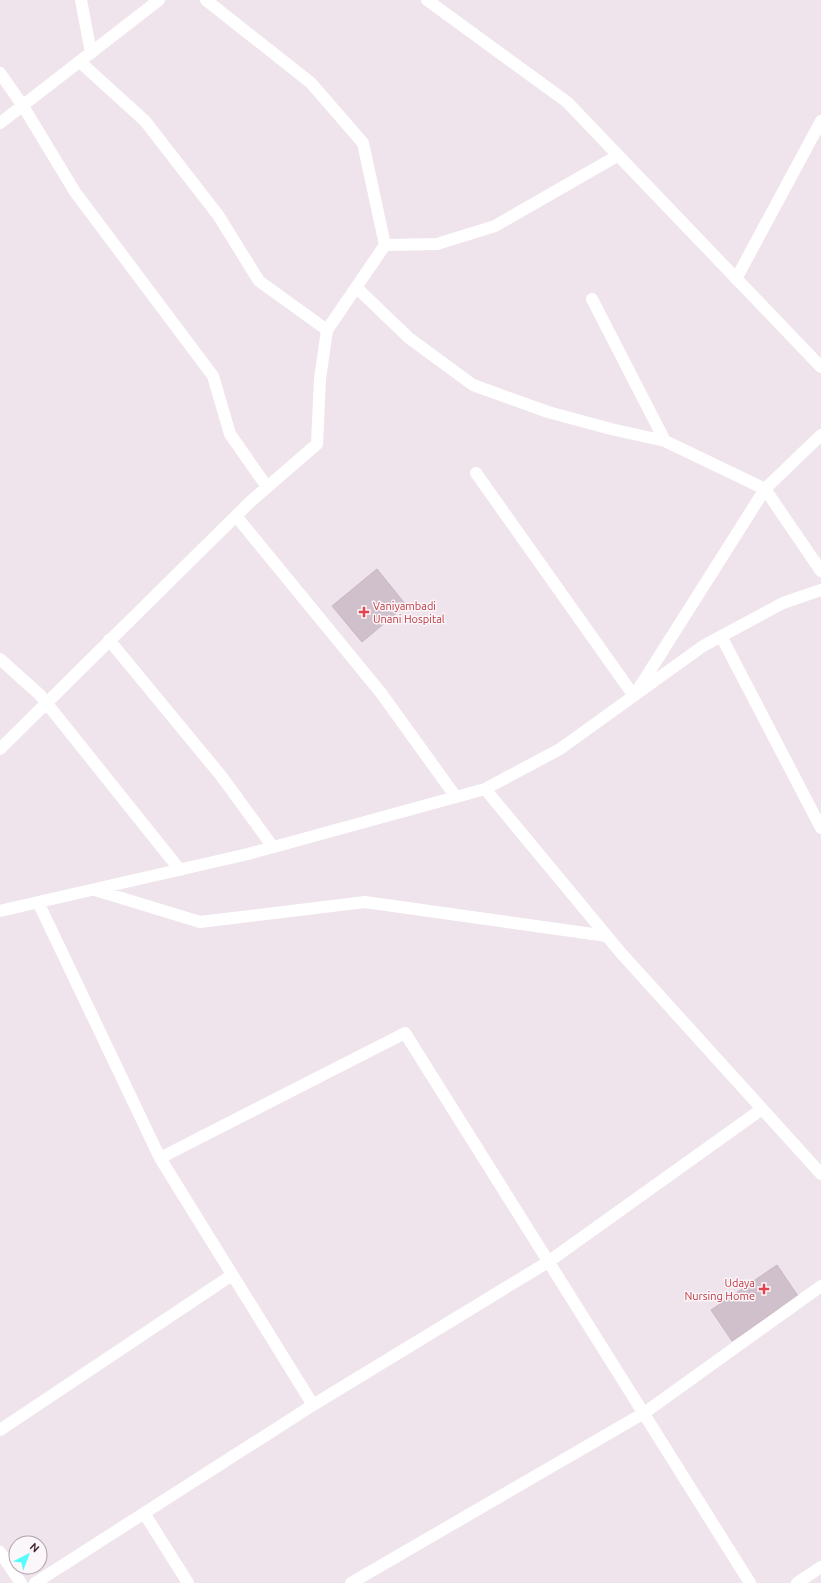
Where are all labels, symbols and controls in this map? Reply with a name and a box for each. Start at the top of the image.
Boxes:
place label: Vaniyambadi Unani Hospital [373,600,445,625]
marker: Vaniyambadi Unani Hospital [358,606,370,618]
place label: Udaya Nursing Home [684,1277,755,1302]
marker: Udaya Nursing Home [758,1283,770,1295]
north arrow [8,1535,48,1575]
text: N [28,1540,42,1555]

